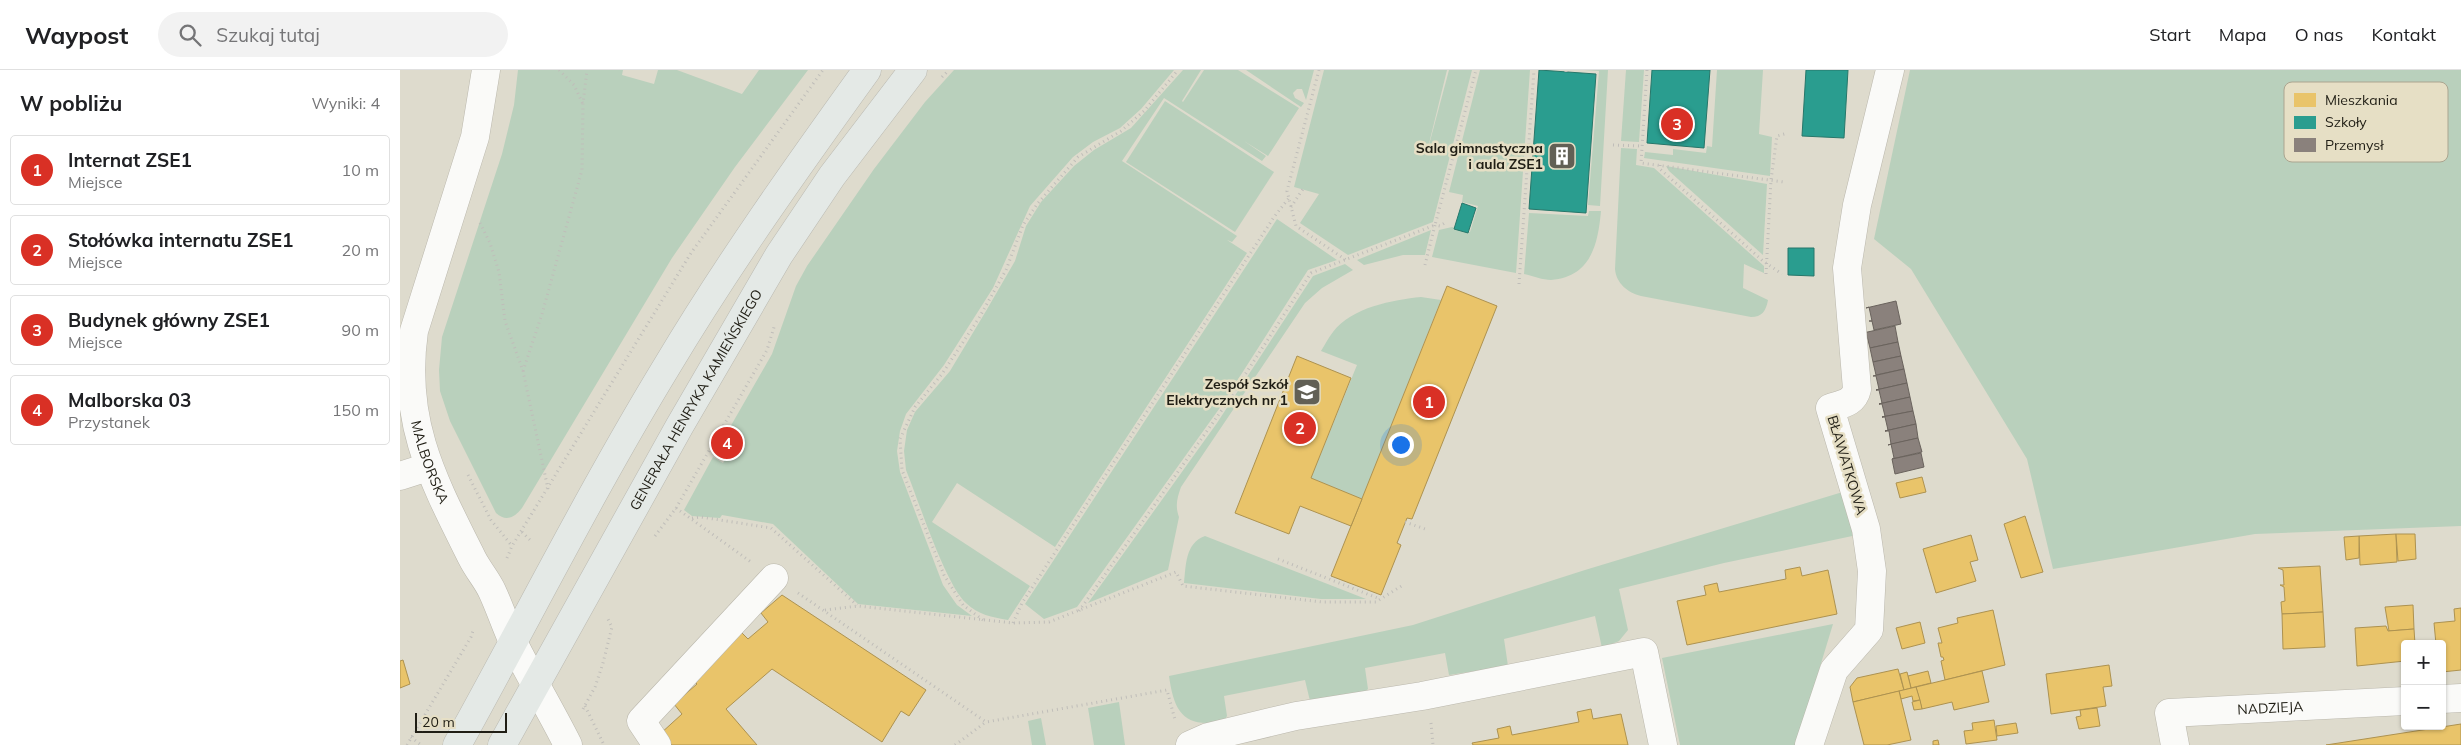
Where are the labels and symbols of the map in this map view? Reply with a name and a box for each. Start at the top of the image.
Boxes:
legend [2284,82,2448,162]
text: Mieszkania [2325,91,2398,109]
pin: 3 [1661,105,1693,143]
text: Szkoły [2325,113,2367,131]
text: Przemysł [2325,136,2384,154]
place label: Sala gimnastyczna i aula ZSE1 [1416,139,1543,173]
building icon: Sala gimnastyczna i aula ZSE1 [1547,141,1577,171]
street label: GENERAŁA HENRYKA KAMIEŃSKIEGO [625,286,766,514]
place label: Zespół Szkół Elektrycznych nr 1 [1166,375,1289,409]
school or university icon: Zespół Szkół Elektrycznych nr 1 [1292,377,1322,407]
pin: 1 [1413,383,1445,421]
pin: 2 [1284,409,1316,447]
street label: BŁAWATKOWA [1823,413,1871,518]
street label: MALBORSKA [407,419,453,507]
pin: 4 [711,424,743,462]
your location [1388,432,1414,458]
street label: NADZIEJA [2237,697,2305,719]
scale bar [415,710,508,733]

